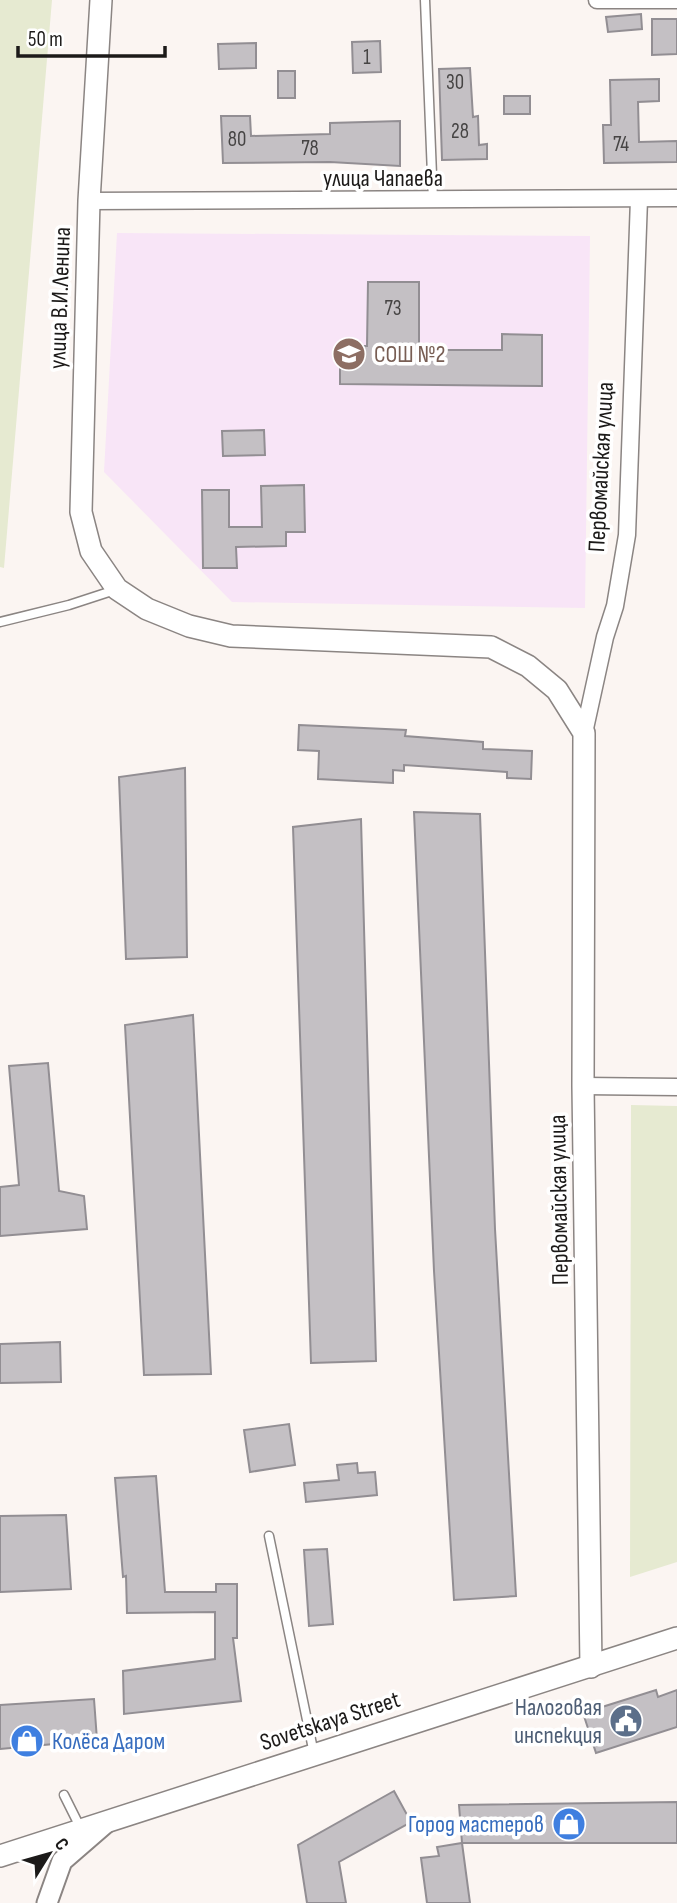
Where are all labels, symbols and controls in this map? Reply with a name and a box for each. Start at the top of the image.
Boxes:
scale bar [18,14,164,58]
text: 50 m [28,27,63,52]
house number: 1 [363,45,371,70]
house number: 30 [446,70,464,95]
house number: 28 [451,119,469,144]
house number: 80 [228,127,246,152]
house number: 74 [613,132,629,157]
house number: 78 [301,136,319,161]
street label: улица Чапаева [323,164,443,193]
street label: улица В.И.Ленина [43,227,77,369]
house number: 73 [384,296,402,321]
school or university icon: СОШ №2 [330,335,368,373]
place label: СОШ №2 [374,340,445,369]
street label: Первомайская улица [582,381,620,553]
street label: Первомайская улица [543,1114,575,1286]
street label: Sovetskaya Street [256,1685,404,1757]
place label: Налоговая инспекция [514,1693,602,1750]
public building icon: Налоговая инспекция [607,1702,645,1740]
shop icon: Колёса Даром [8,1722,46,1760]
place label: Колёса Даром [52,1727,165,1756]
shop icon: Город мастеров [550,1805,588,1843]
place label: Город мастеров [408,1810,544,1839]
north arrow [14,1819,84,1889]
text: С [49,1834,74,1856]

